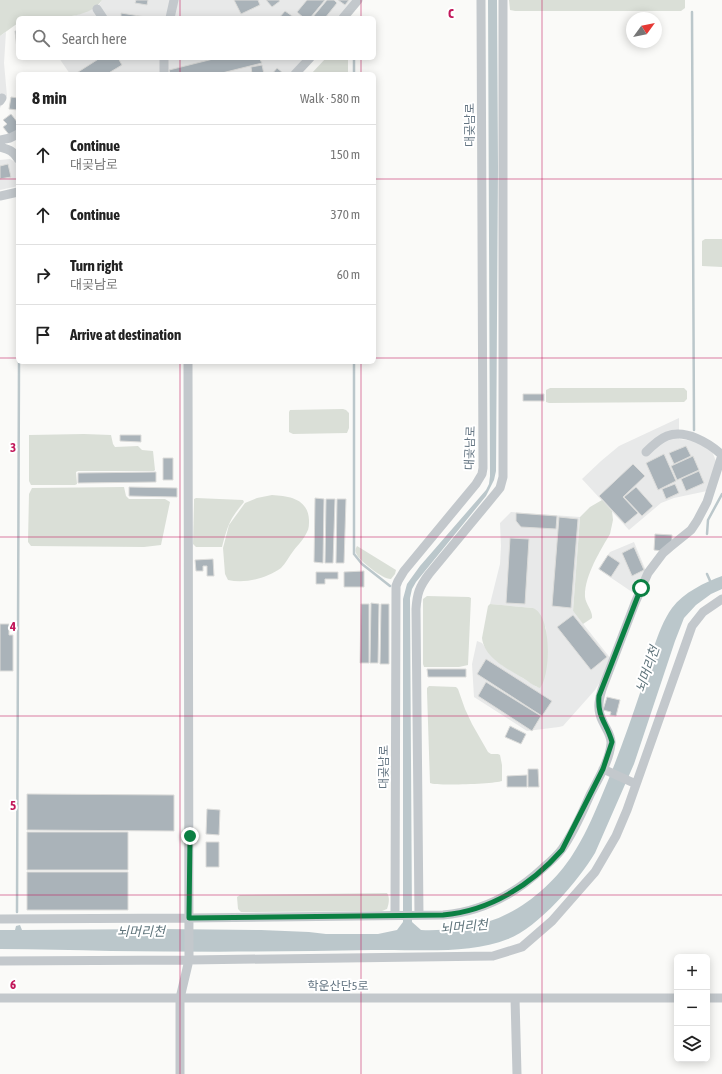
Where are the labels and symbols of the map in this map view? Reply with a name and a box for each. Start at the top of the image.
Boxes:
text: C [448,6,454,21]
north arrow [626,12,662,48]
street label: 대곶남로 [463,103,477,147]
street label: 대곶남로 [462,426,478,470]
text: 3 [10,440,16,455]
route start [632,579,650,597]
text: 4 [9,619,16,634]
water label: 뇌머리천 [633,643,663,694]
street label: 대곶남로 [377,745,391,789]
text: 5 [10,798,16,813]
route end [181,827,199,845]
water label: 뇌머리천 [440,917,490,936]
water label: 뇌머리천 [117,924,166,939]
text: 6 [10,977,16,992]
street label: 학운산단5로 [308,979,368,993]

